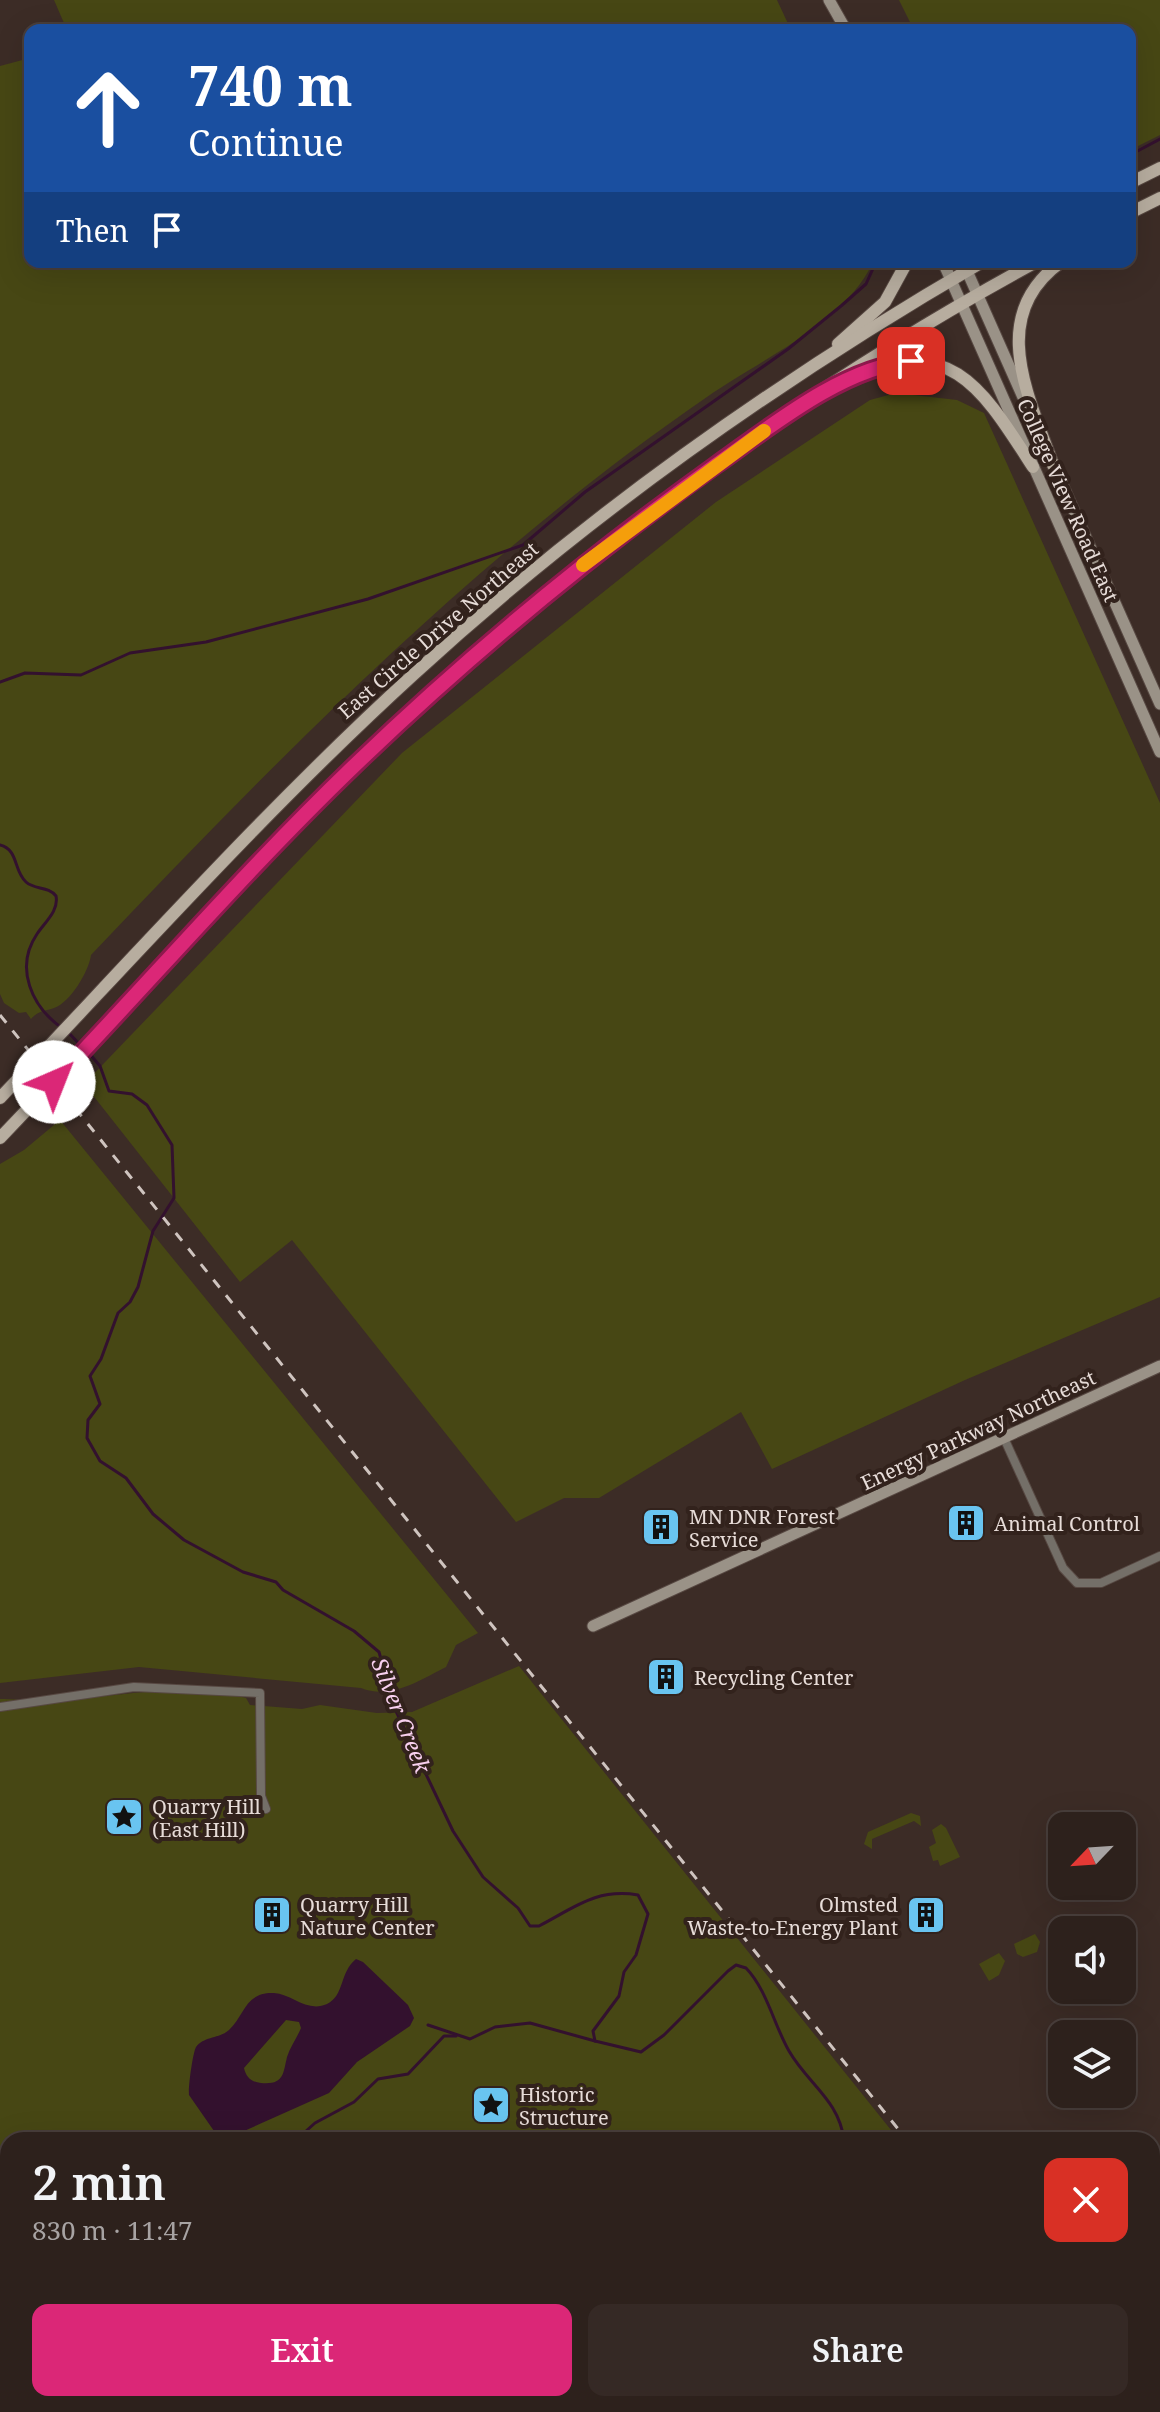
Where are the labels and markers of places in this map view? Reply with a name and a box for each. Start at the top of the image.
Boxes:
pin [877,327,945,395]
building icon: Animal Control [945,1502,987,1544]
place label: MN DNR Forest Service [689,1503,835,1553]
building icon: MN DNR Forest Service [640,1506,682,1548]
place label: Animal Control [994,1510,1140,1537]
building icon: Recycling Center [645,1656,687,1698]
place label: Recycling Center [694,1664,854,1691]
place label: Quarry Hill (East Hill) [152,1793,261,1843]
place icon: Quarry Hill (East Hill) [103,1796,145,1838]
place label: Quarry Hill Nature Center [300,1891,435,1941]
place label: Olmsted Waste-to-Energy Plant [687,1891,898,1941]
building icon: Quarry Hill Nature Center [251,1894,293,1936]
building icon: Olmsted Waste-to-Energy Plant [905,1894,947,1936]
place label: Historic Structure [519,2081,609,2131]
place icon: Historic Structure [470,2084,512,2126]

